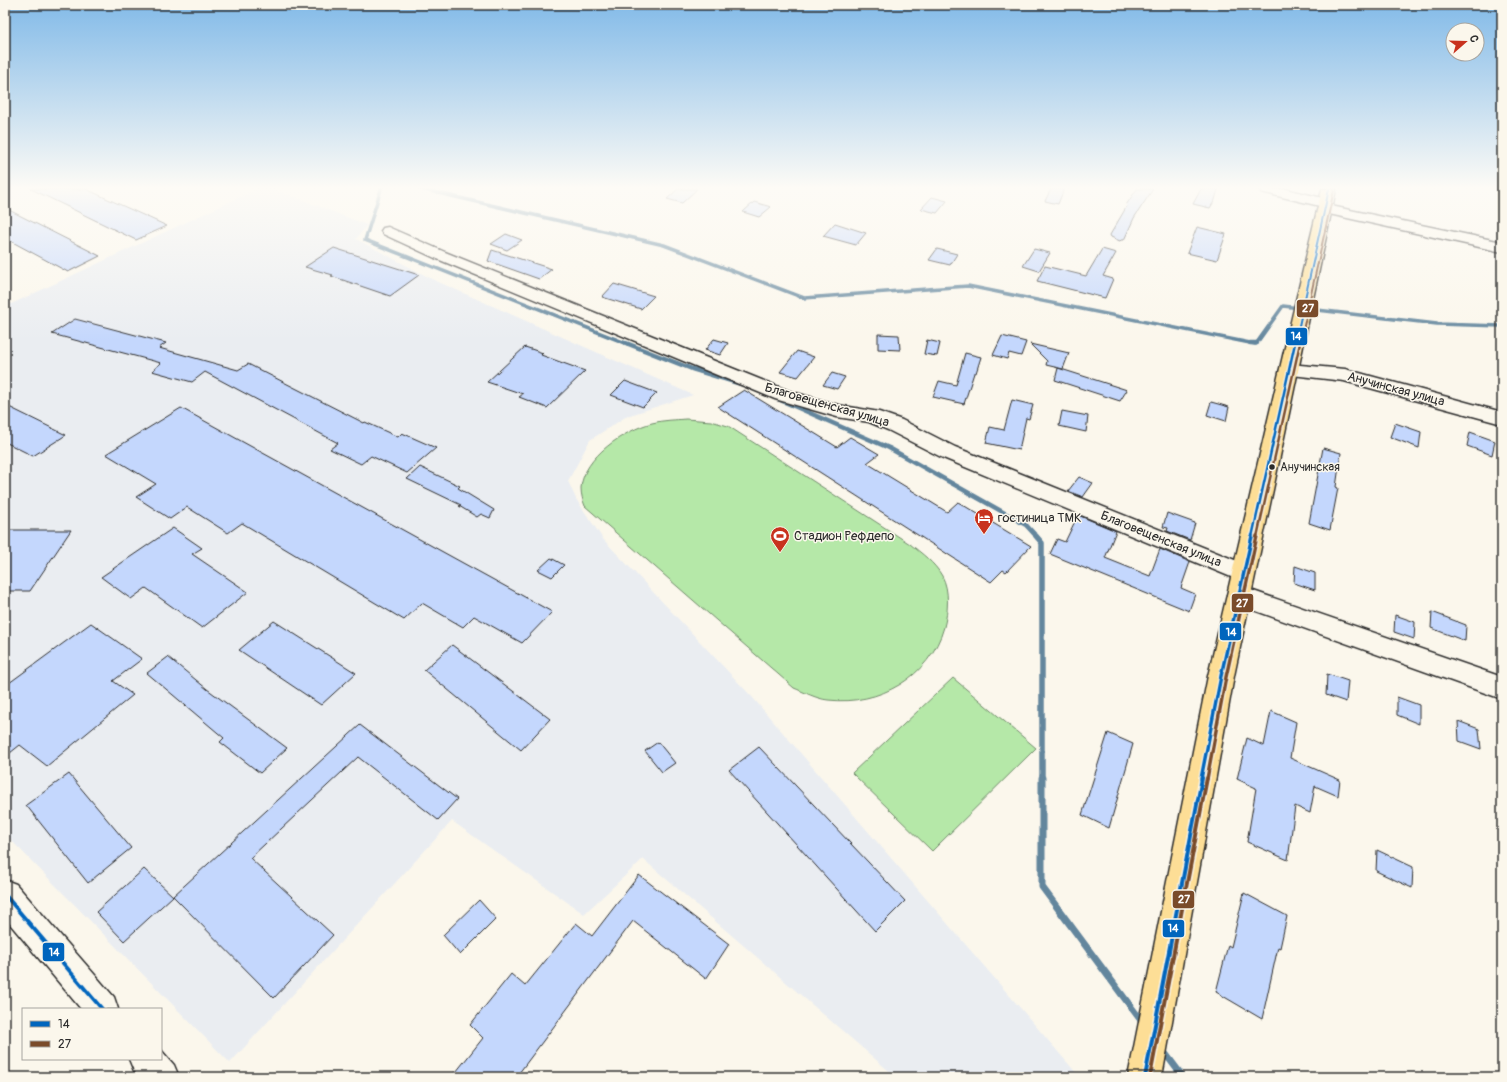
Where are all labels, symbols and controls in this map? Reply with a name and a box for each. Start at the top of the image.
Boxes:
north arrow [1445,22,1485,62]
text: С [1467,33,1481,44]
line badge: 27 [1296,299,1319,318]
text: 27 [1302,302,1314,315]
line badge: 14 [1285,327,1308,346]
text: 14 [1291,330,1302,343]
street label: Анучинская улица [1346,368,1446,410]
street label: Благовещенская улица [763,380,891,430]
place label: Анучинская [1280,460,1340,475]
marker: Анучинская [1267,462,1277,472]
hotel icon: гостиница ТМК [973,507,995,535]
street label: Благовещенская улица [1098,507,1224,571]
place label: гостиница ТМК [998,510,1081,526]
sports icon: Стадион Рефдепо [769,525,791,553]
place label: Стадион Рефдепо [794,528,894,544]
line badge: 27 [1231,593,1254,613]
text: 27 [1236,597,1248,610]
line badge: 14 [1219,622,1242,641]
text: 14 [1226,626,1237,639]
line badge: 27 [1172,890,1195,909]
text: 27 [1178,893,1190,906]
line badge: 14 [1162,919,1185,938]
text: 14 [1168,922,1179,935]
line badge: 14 [42,942,65,962]
text: 14 [49,946,60,959]
legend [22,1008,162,1060]
text: 14 [58,1017,70,1032]
text: 27 [58,1037,72,1052]

